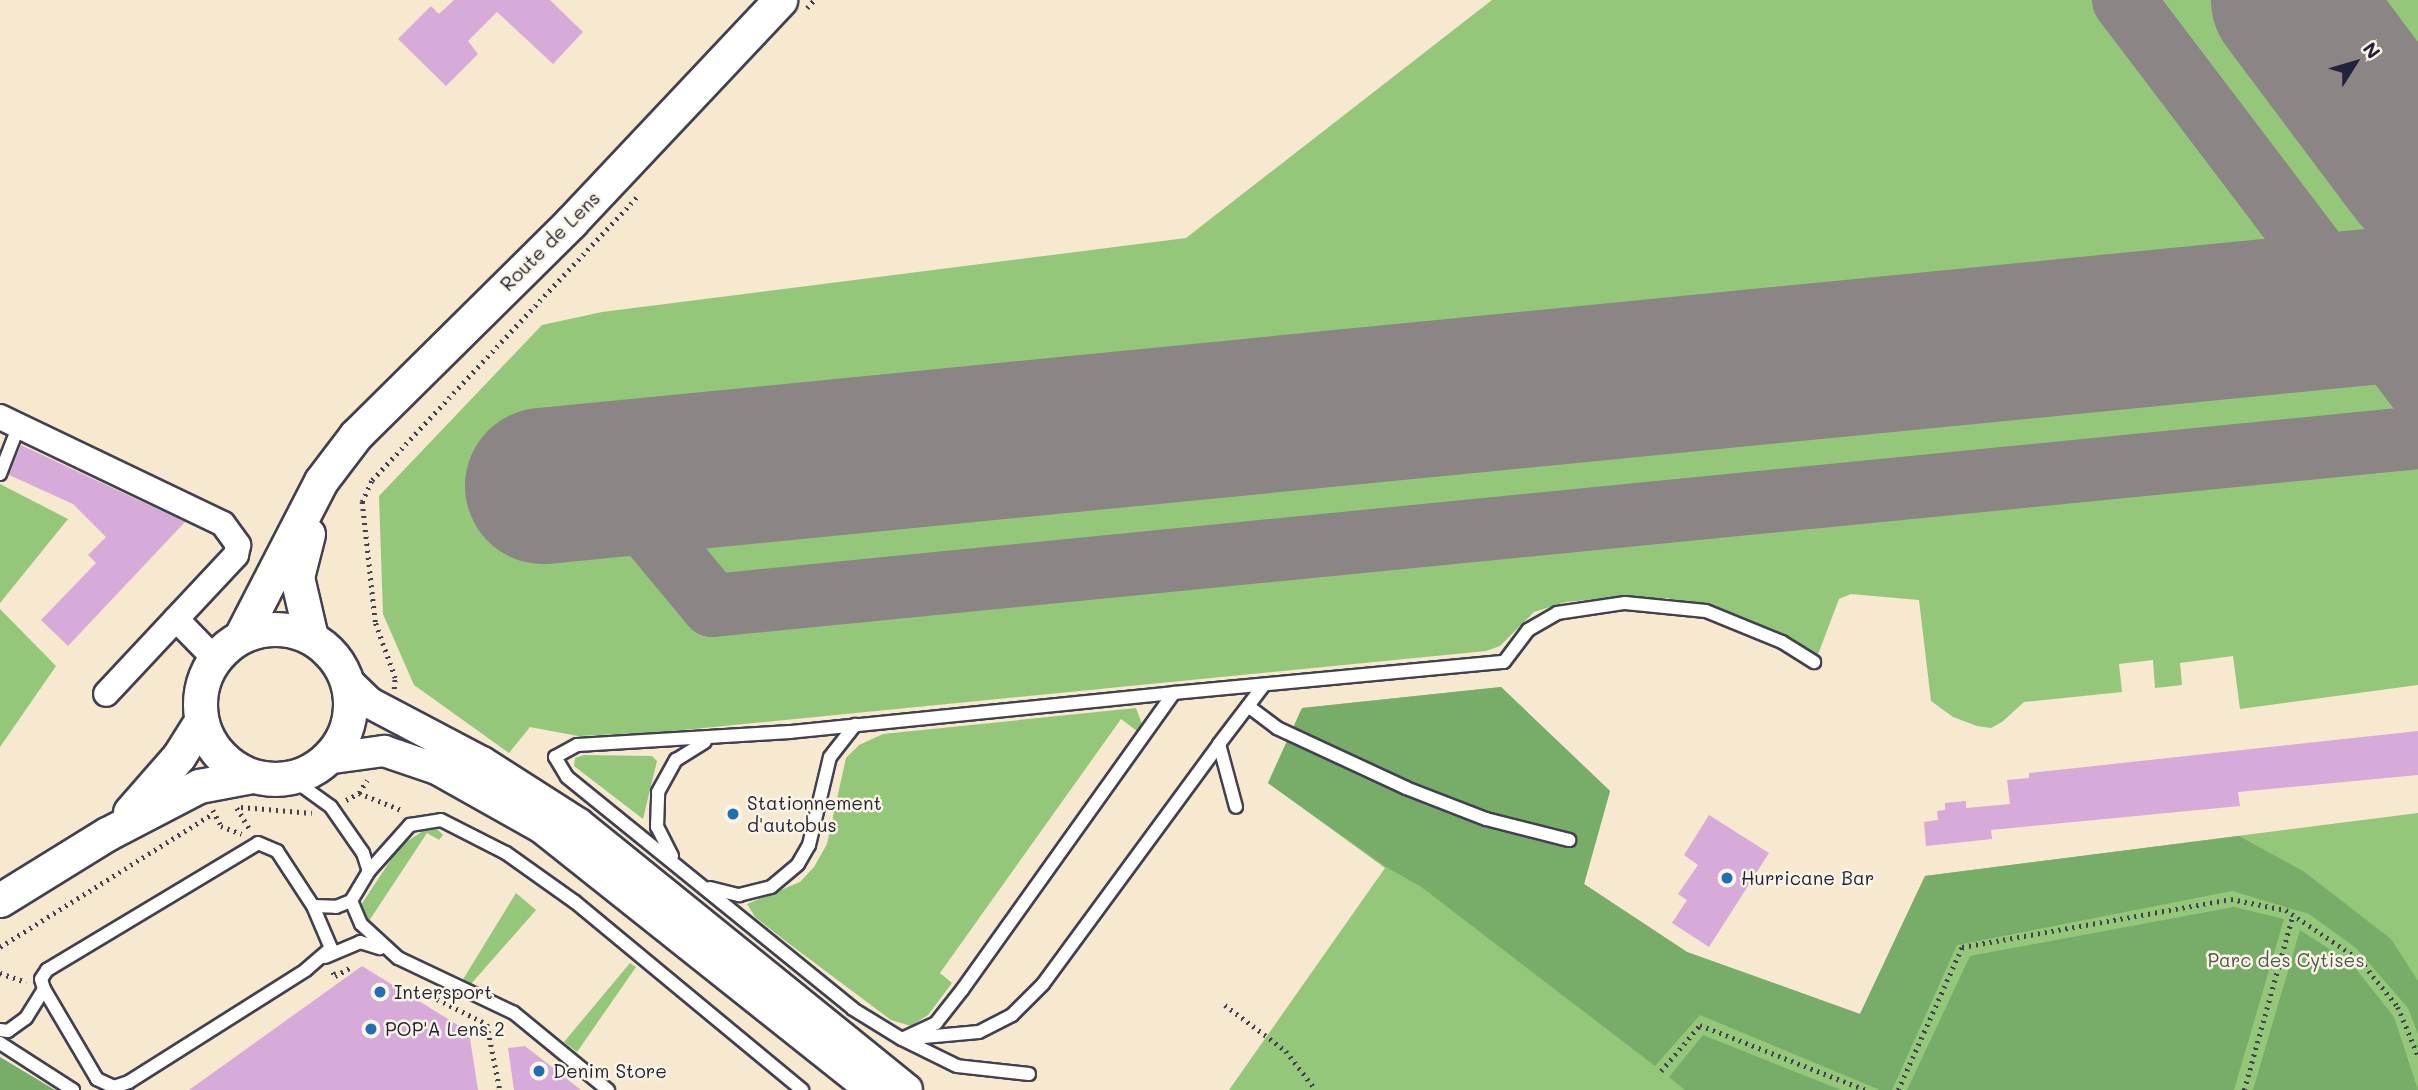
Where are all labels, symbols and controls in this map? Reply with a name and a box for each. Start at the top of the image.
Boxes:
north arrow [2320,28,2390,98]
text: N [2358,37,2386,63]
street label: Route de Lens [495,186,605,296]
place label: Stationnement d'autobus [747,792,882,836]
marker: Stationnement d'autobus [725,806,741,822]
place label: Hurricane Bar [1741,867,1874,889]
marker: Hurricane Bar [1719,870,1735,886]
park label: Parc des Cytises [2207,949,2365,971]
place label: Intersport [394,981,493,1003]
marker: Intersport [372,984,388,1000]
place label: POP'A Lens 2 [385,1018,505,1040]
marker: POP'A Lens 2 [363,1021,379,1037]
place label: Denim Store [553,1060,667,1082]
marker: Denim Store [531,1063,547,1079]

